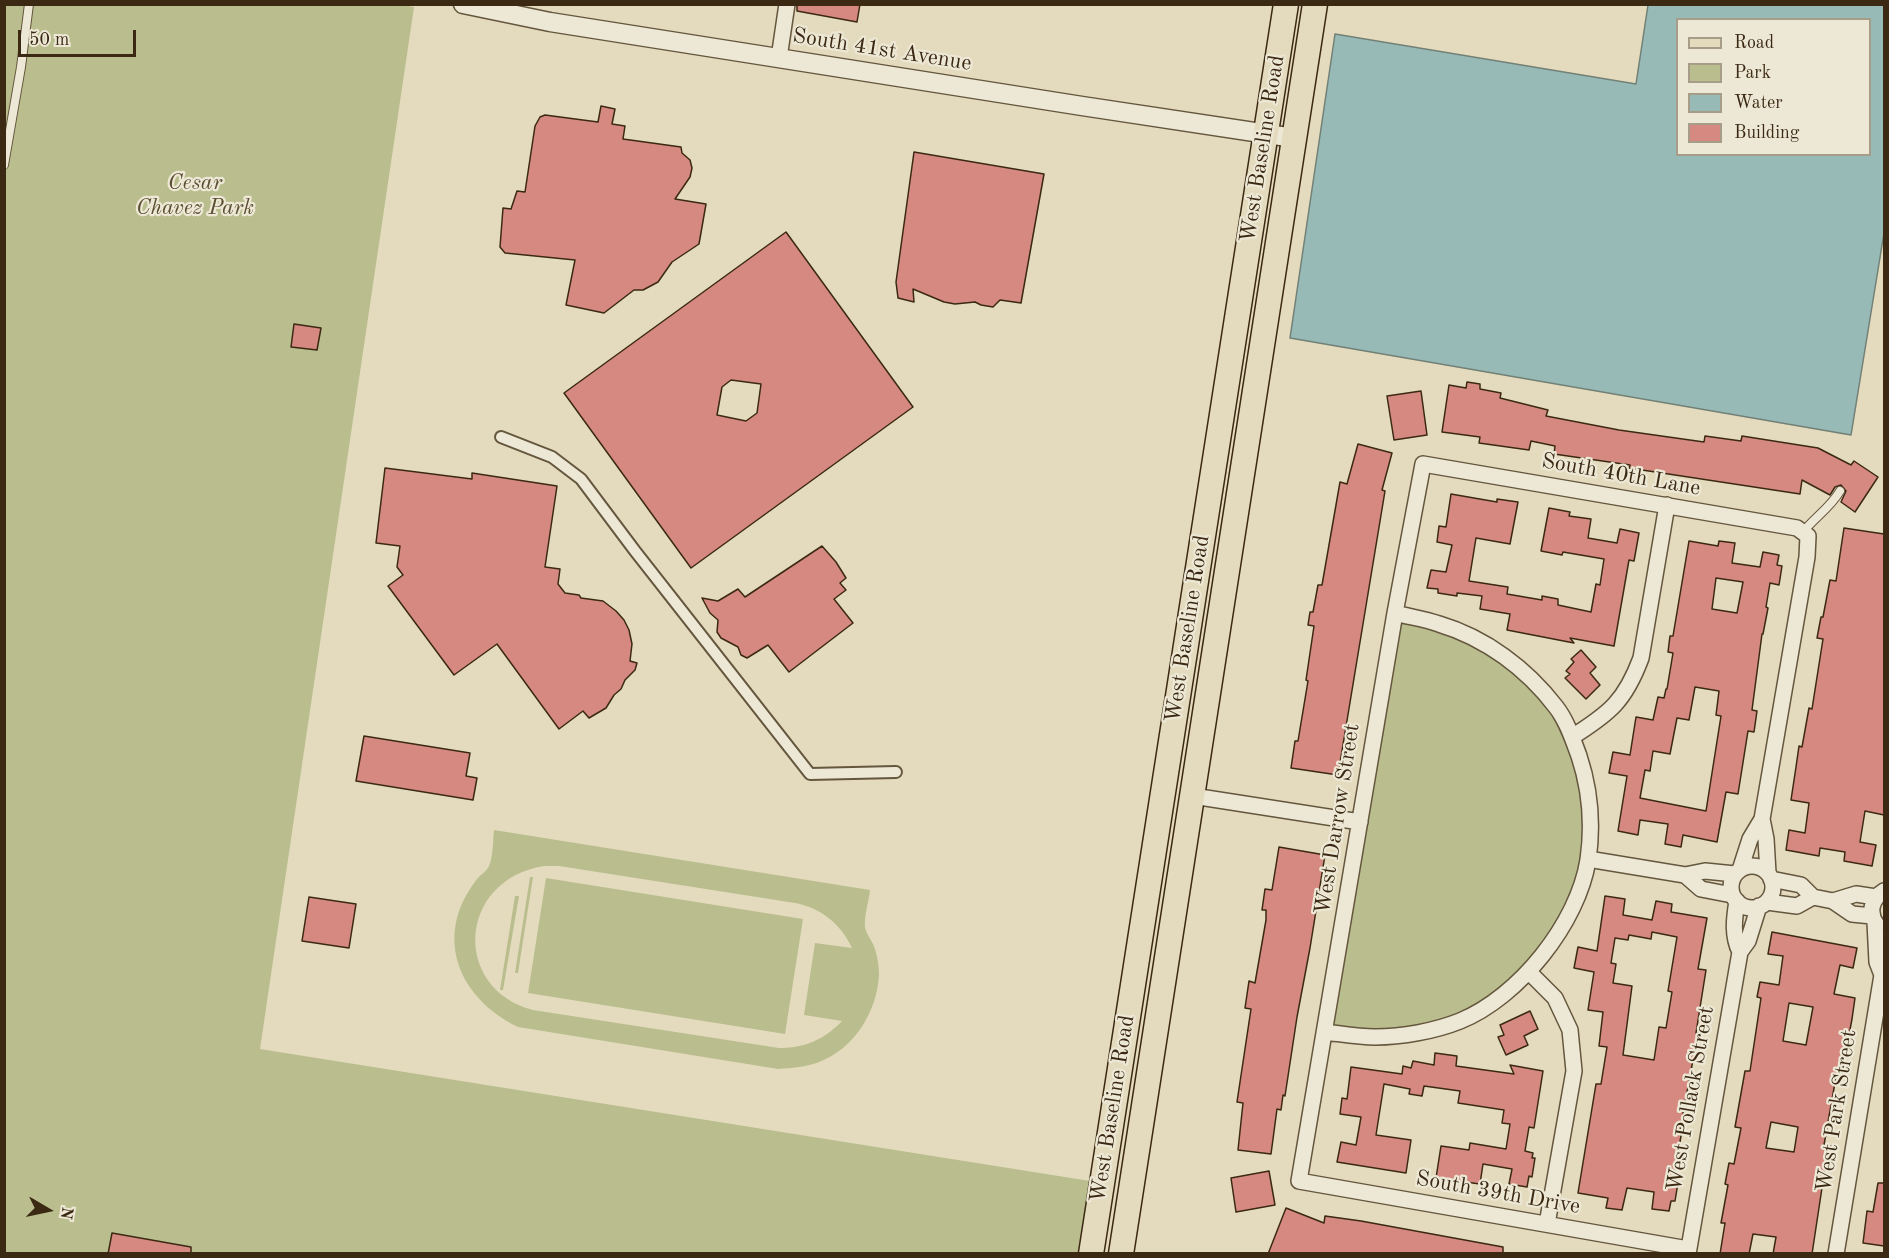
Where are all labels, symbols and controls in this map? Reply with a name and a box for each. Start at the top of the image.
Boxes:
scale bar [21,18,140,56]
legend [1676,18,1871,156]
street label: South 41st Avenue [791,23,973,77]
text: 50 m [29,31,69,49]
text: Road [1734,34,1774,52]
street label: West Baseline Road [1235,53,1291,245]
text: Park [1734,64,1771,82]
text: Water [1734,94,1783,112]
text: Building [1734,124,1799,142]
park label: Cesar Chavez Park [136,170,254,222]
street label: South 40th Lane [1539,448,1703,502]
street label: West Baseline Road [1160,533,1216,725]
street label: West Darrow Street [1310,722,1366,916]
street label: West Pollack Street [1662,1004,1720,1194]
street label: West Baseline Road [1085,1013,1141,1205]
street label: West Park Street [1811,1028,1863,1194]
street label: South 39th Drive [1414,1166,1582,1220]
north arrow [18,1180,78,1240]
text: N [57,1206,75,1220]

